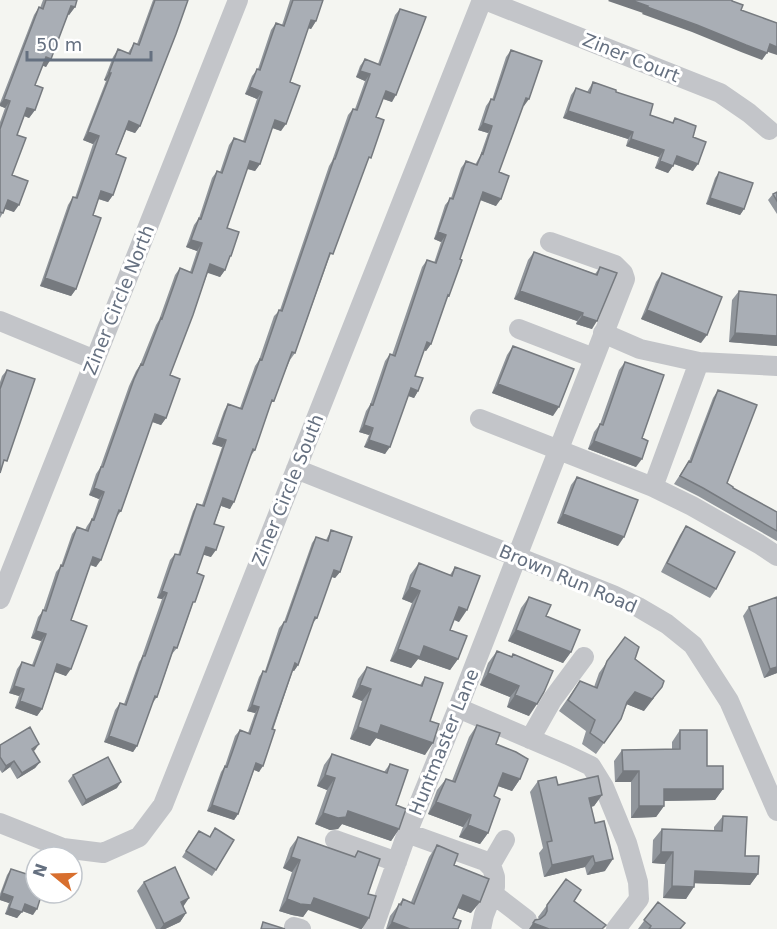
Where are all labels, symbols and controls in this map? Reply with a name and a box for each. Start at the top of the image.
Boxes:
scale bar [27,24,152,62]
street label: Ziner Court [580,29,683,86]
text: 50 m [36,34,82,55]
street label: Ziner Circle North [79,222,158,378]
street label: Ziner Circle South [248,411,328,569]
street label: Brown Run Road [496,540,640,617]
street label: Huntmaster Lane [405,665,483,818]
north arrow [24,845,84,905]
text: N [29,861,51,880]

